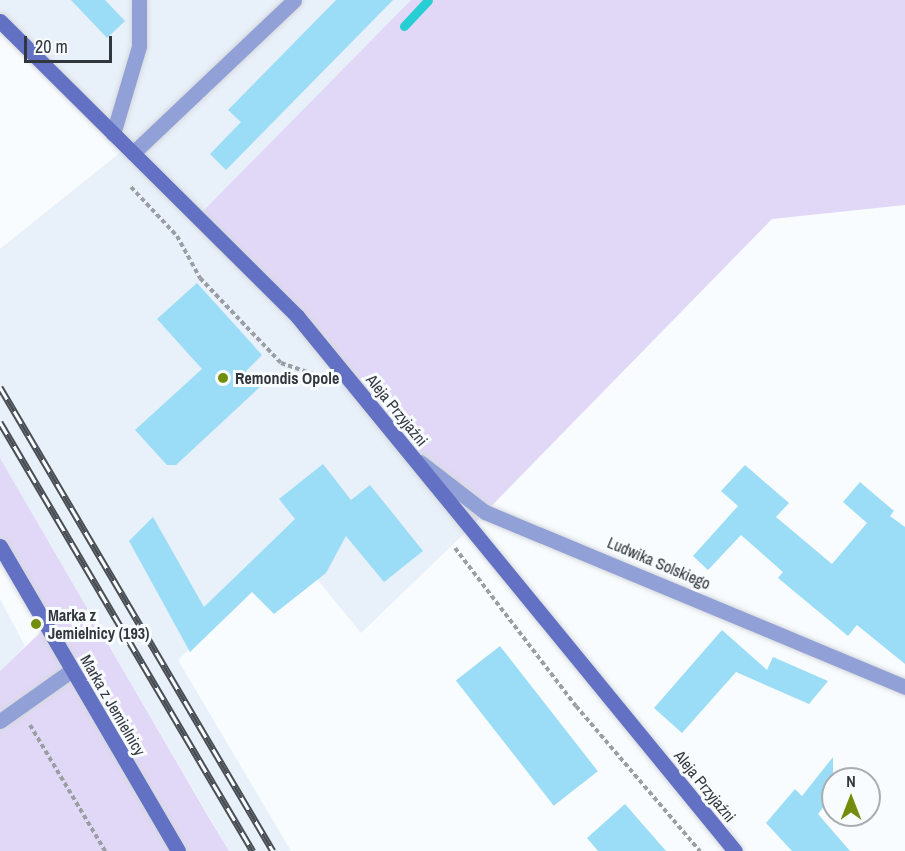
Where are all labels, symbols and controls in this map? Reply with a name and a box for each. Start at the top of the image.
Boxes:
scale bar [27,24,116,62]
text: 20 m [35,34,68,59]
place label: Remondis Opole [235,368,339,388]
street label: Aleja Przyjaźni [362,370,432,450]
marker: Remondis Opole [216,371,230,385]
street label: Ludwika Solskiego [605,533,713,593]
place label: Marka z Jemielnicy (193) [48,605,149,643]
marker: Marka z Jemielnicy (193) [29,617,43,631]
street label: Marka z Jemielnicy [76,651,150,759]
street label: Aleja Przyjaźni [670,746,740,826]
north arrow [821,767,881,827]
text: N [846,770,856,792]

